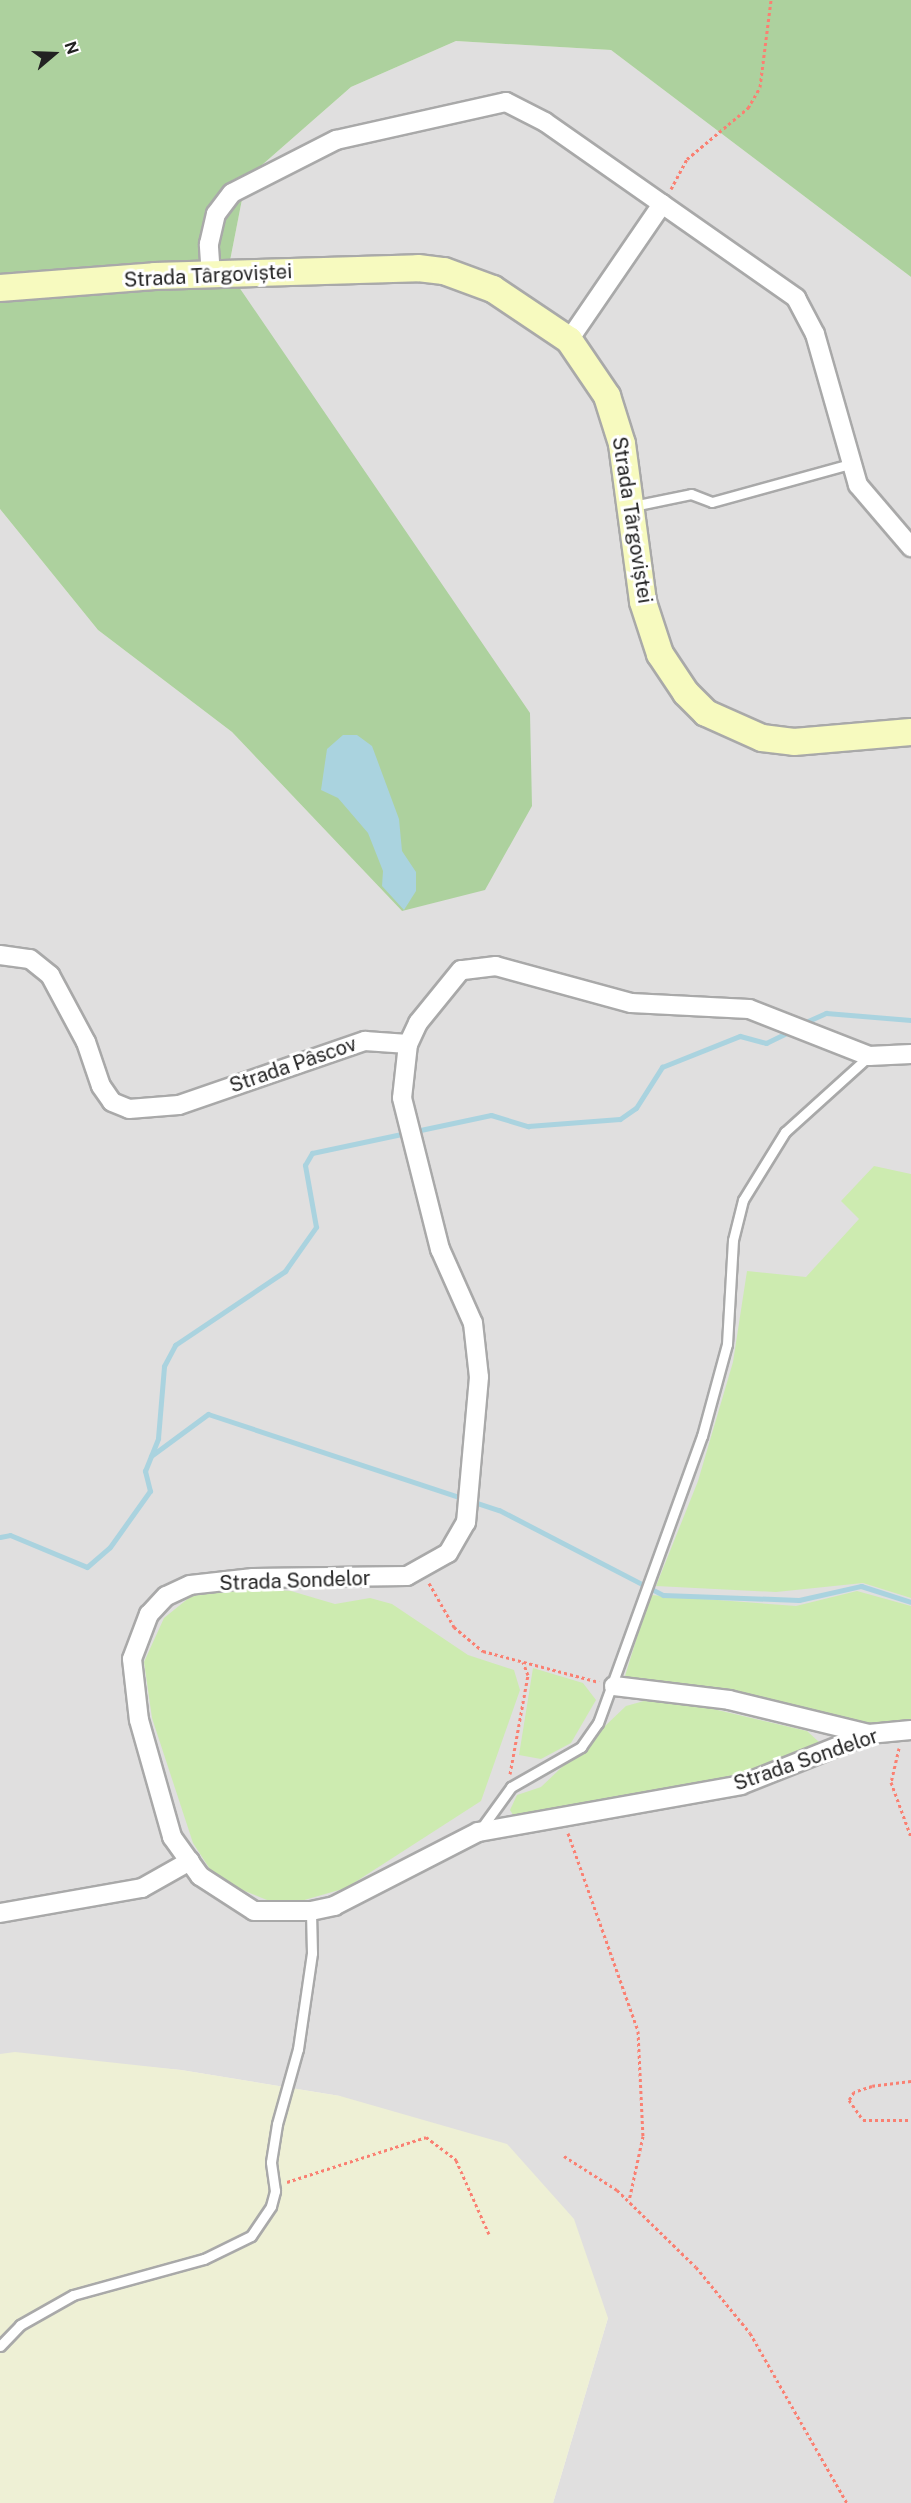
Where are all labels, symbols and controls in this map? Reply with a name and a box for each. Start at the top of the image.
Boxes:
north arrow [24,24,84,84]
text: N [60,39,83,57]
street label: Strada Târgoviștei [123,260,293,292]
street label: Strada Târgoviștei [607,435,657,605]
street label: Strada Pâscov [226,1032,360,1098]
street label: Strada Sondelor [219,1566,371,1596]
street label: Strada Sondelor [731,1724,881,1796]

